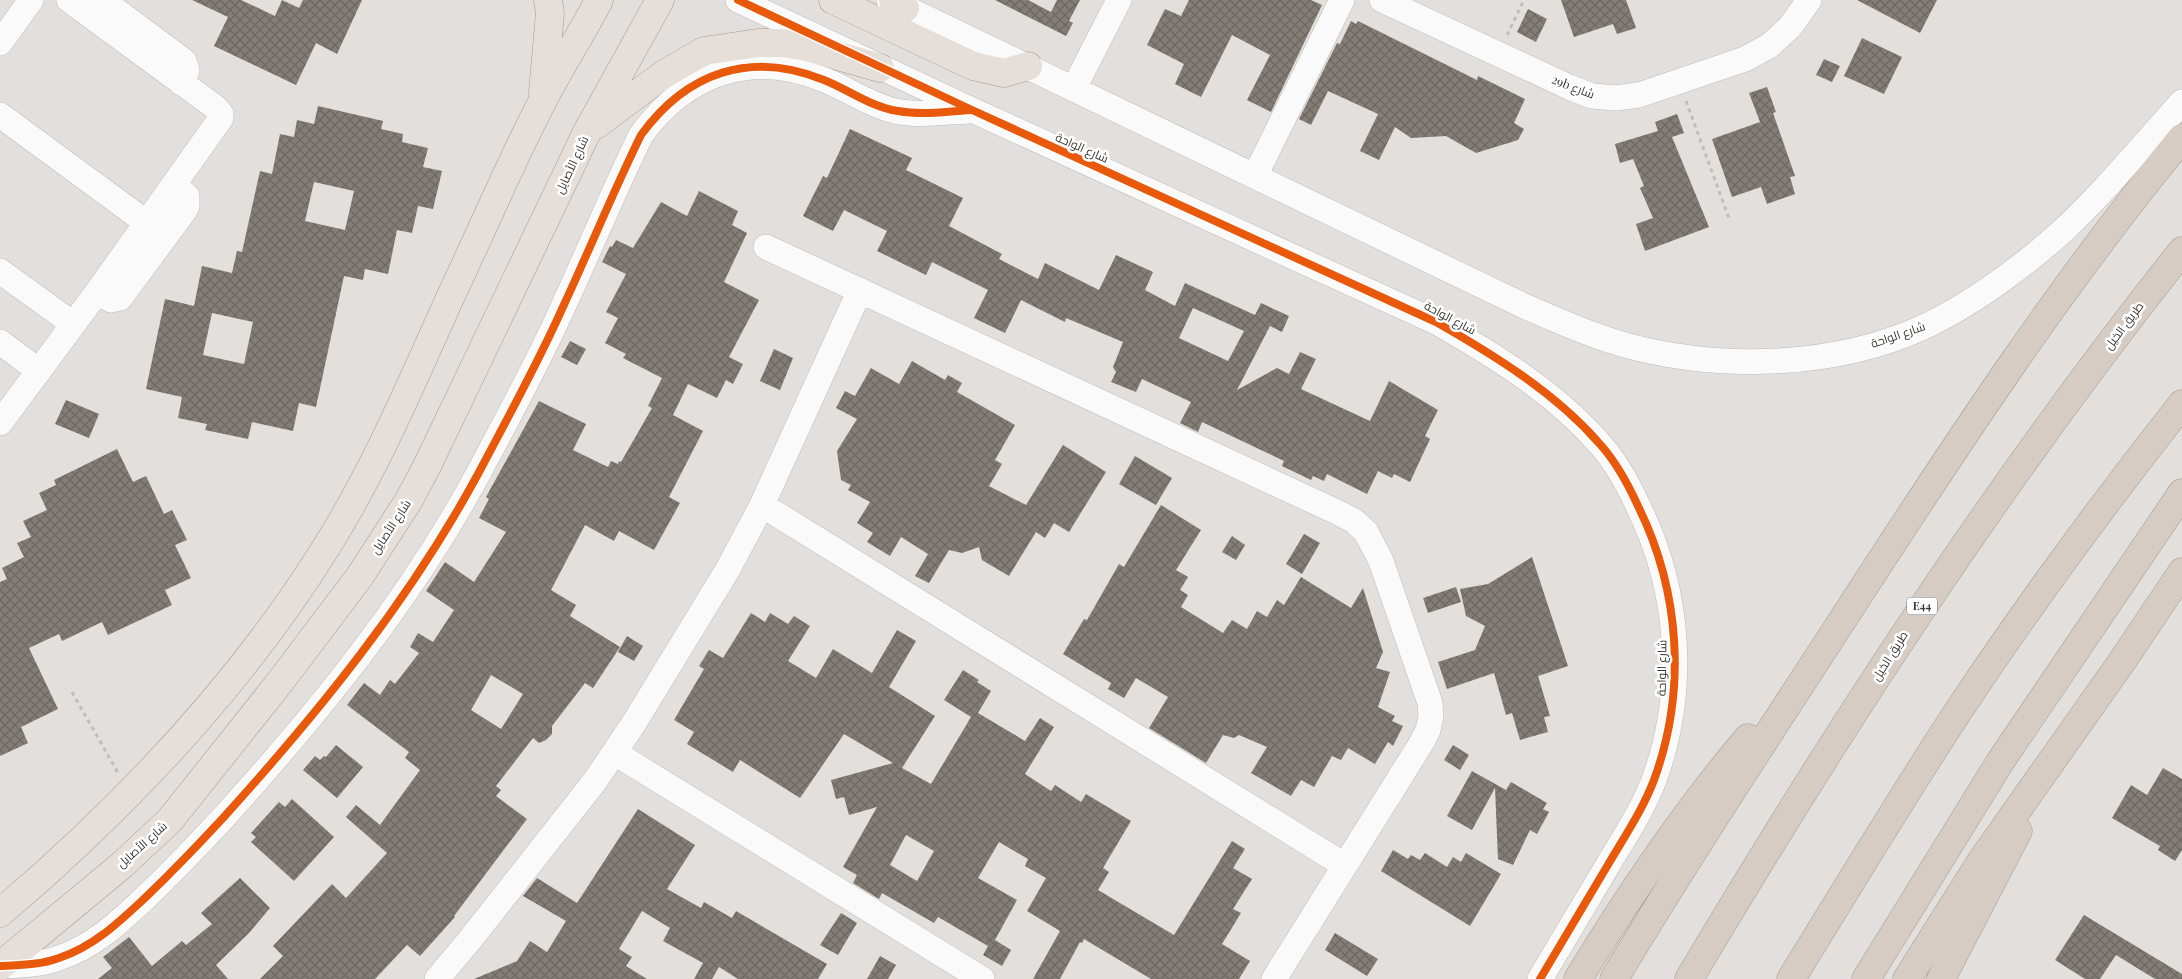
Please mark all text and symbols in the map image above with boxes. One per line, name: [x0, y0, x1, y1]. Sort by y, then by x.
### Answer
street label: 29b شارع: [1549, 71, 1597, 103]
street label: شارع الواحة: [1053, 128, 1112, 167]
street label: شارع الأصايل: [551, 133, 592, 197]
street label: شارع الواحة: [1421, 297, 1479, 338]
street label: طريق الخيل: [2100, 298, 2147, 353]
street label: شارع الواحة: [1868, 317, 1927, 352]
street label: شارع الأصايل: [367, 496, 415, 557]
road number: E44: [1907, 598, 1937, 614]
street label: طريق الخيل: [1868, 627, 1911, 683]
street label: شارع الواحة: [1653, 640, 1670, 696]
street label: شارع الأصايل: [113, 817, 171, 872]

